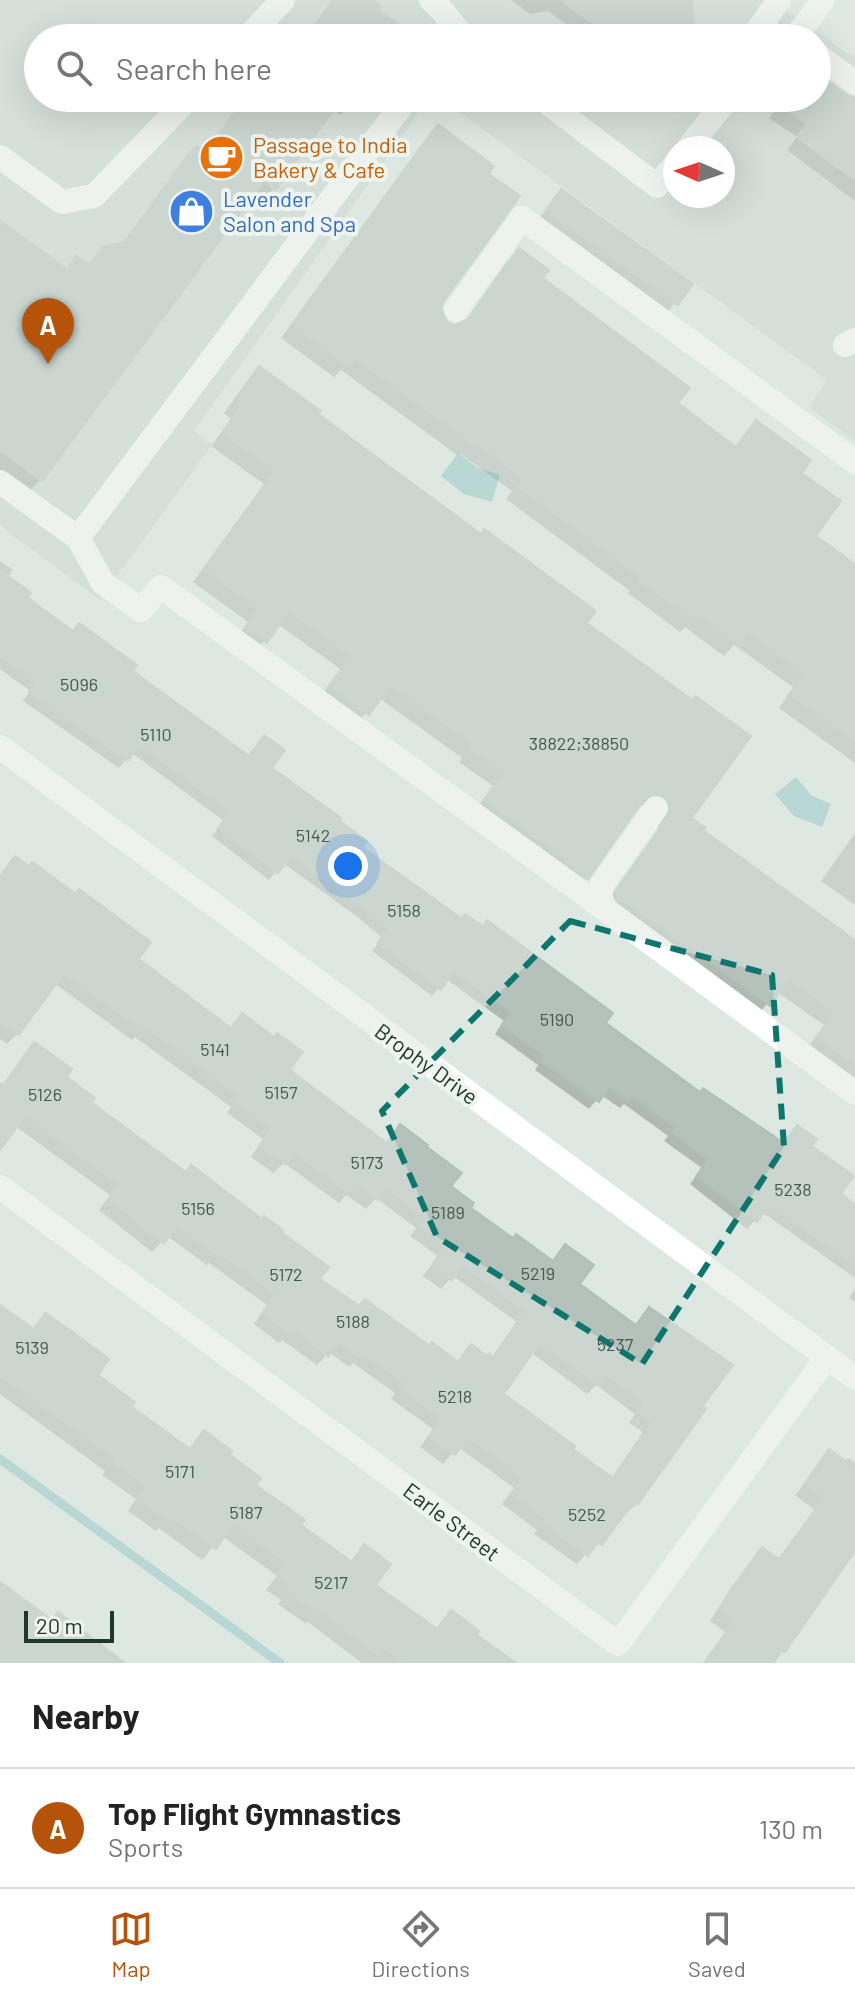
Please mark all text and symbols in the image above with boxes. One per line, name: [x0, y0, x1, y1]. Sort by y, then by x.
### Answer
search box: [24, 24, 831, 112]
icon: search: [52, 46, 96, 90]
text: Search here: [116, 50, 272, 86]
place label: Passage to India Bakery & Cafe: [253, 131, 408, 182]
cafe icon: Passage to India Bakery & Cafe: [198, 133, 246, 181]
north arrow: [663, 136, 735, 208]
place label: Lavender Salon and Spa: [223, 185, 356, 236]
shop icon: Lavender Salon and Spa: [168, 187, 216, 235]
pin: A: [22, 298, 74, 364]
house number: 5096: [60, 673, 98, 695]
house number: 5110: [140, 723, 172, 745]
house number: 38822;38850: [529, 732, 629, 754]
house number: 5142: [296, 824, 330, 846]
your location: [328, 846, 368, 886]
house number: 5158: [387, 899, 421, 921]
house number: 5190: [540, 1008, 574, 1030]
street label: Brophy Drive: [370, 1017, 484, 1109]
house number: 5141: [200, 1038, 230, 1060]
house number: 5157: [265, 1081, 298, 1103]
house number: 5126: [28, 1083, 62, 1105]
house number: 5173: [351, 1151, 383, 1173]
house number: 5238: [774, 1178, 812, 1200]
house number: 5156: [181, 1197, 215, 1219]
house number: 5189: [431, 1201, 465, 1223]
house number: 5219: [521, 1262, 555, 1284]
house number: 5172: [269, 1263, 303, 1285]
house number: 5188: [336, 1310, 370, 1332]
house number: 5237: [597, 1333, 634, 1355]
house number: 5139: [15, 1336, 49, 1358]
house number: 5218: [438, 1385, 472, 1407]
house number: 5171: [165, 1460, 195, 1482]
street label: Earle Street: [399, 1476, 505, 1566]
house number: 5187: [230, 1501, 263, 1523]
house number: 5252: [568, 1503, 606, 1525]
house number: 5217: [314, 1571, 348, 1593]
scale bar: [24, 1607, 114, 1643]
text: 20 m: [36, 1612, 83, 1638]
text: Nearby: [32, 1695, 140, 1736]
text: Top Flight Gymnastics: [108, 1795, 401, 1831]
text: A: [49, 1813, 67, 1844]
text: 130 m: [759, 1813, 823, 1844]
text: Sports: [108, 1831, 183, 1862]
tab: Map: [109, 1907, 153, 1981]
tab: Directions: [371, 1907, 470, 1981]
tab: Saved: [688, 1907, 746, 1981]

